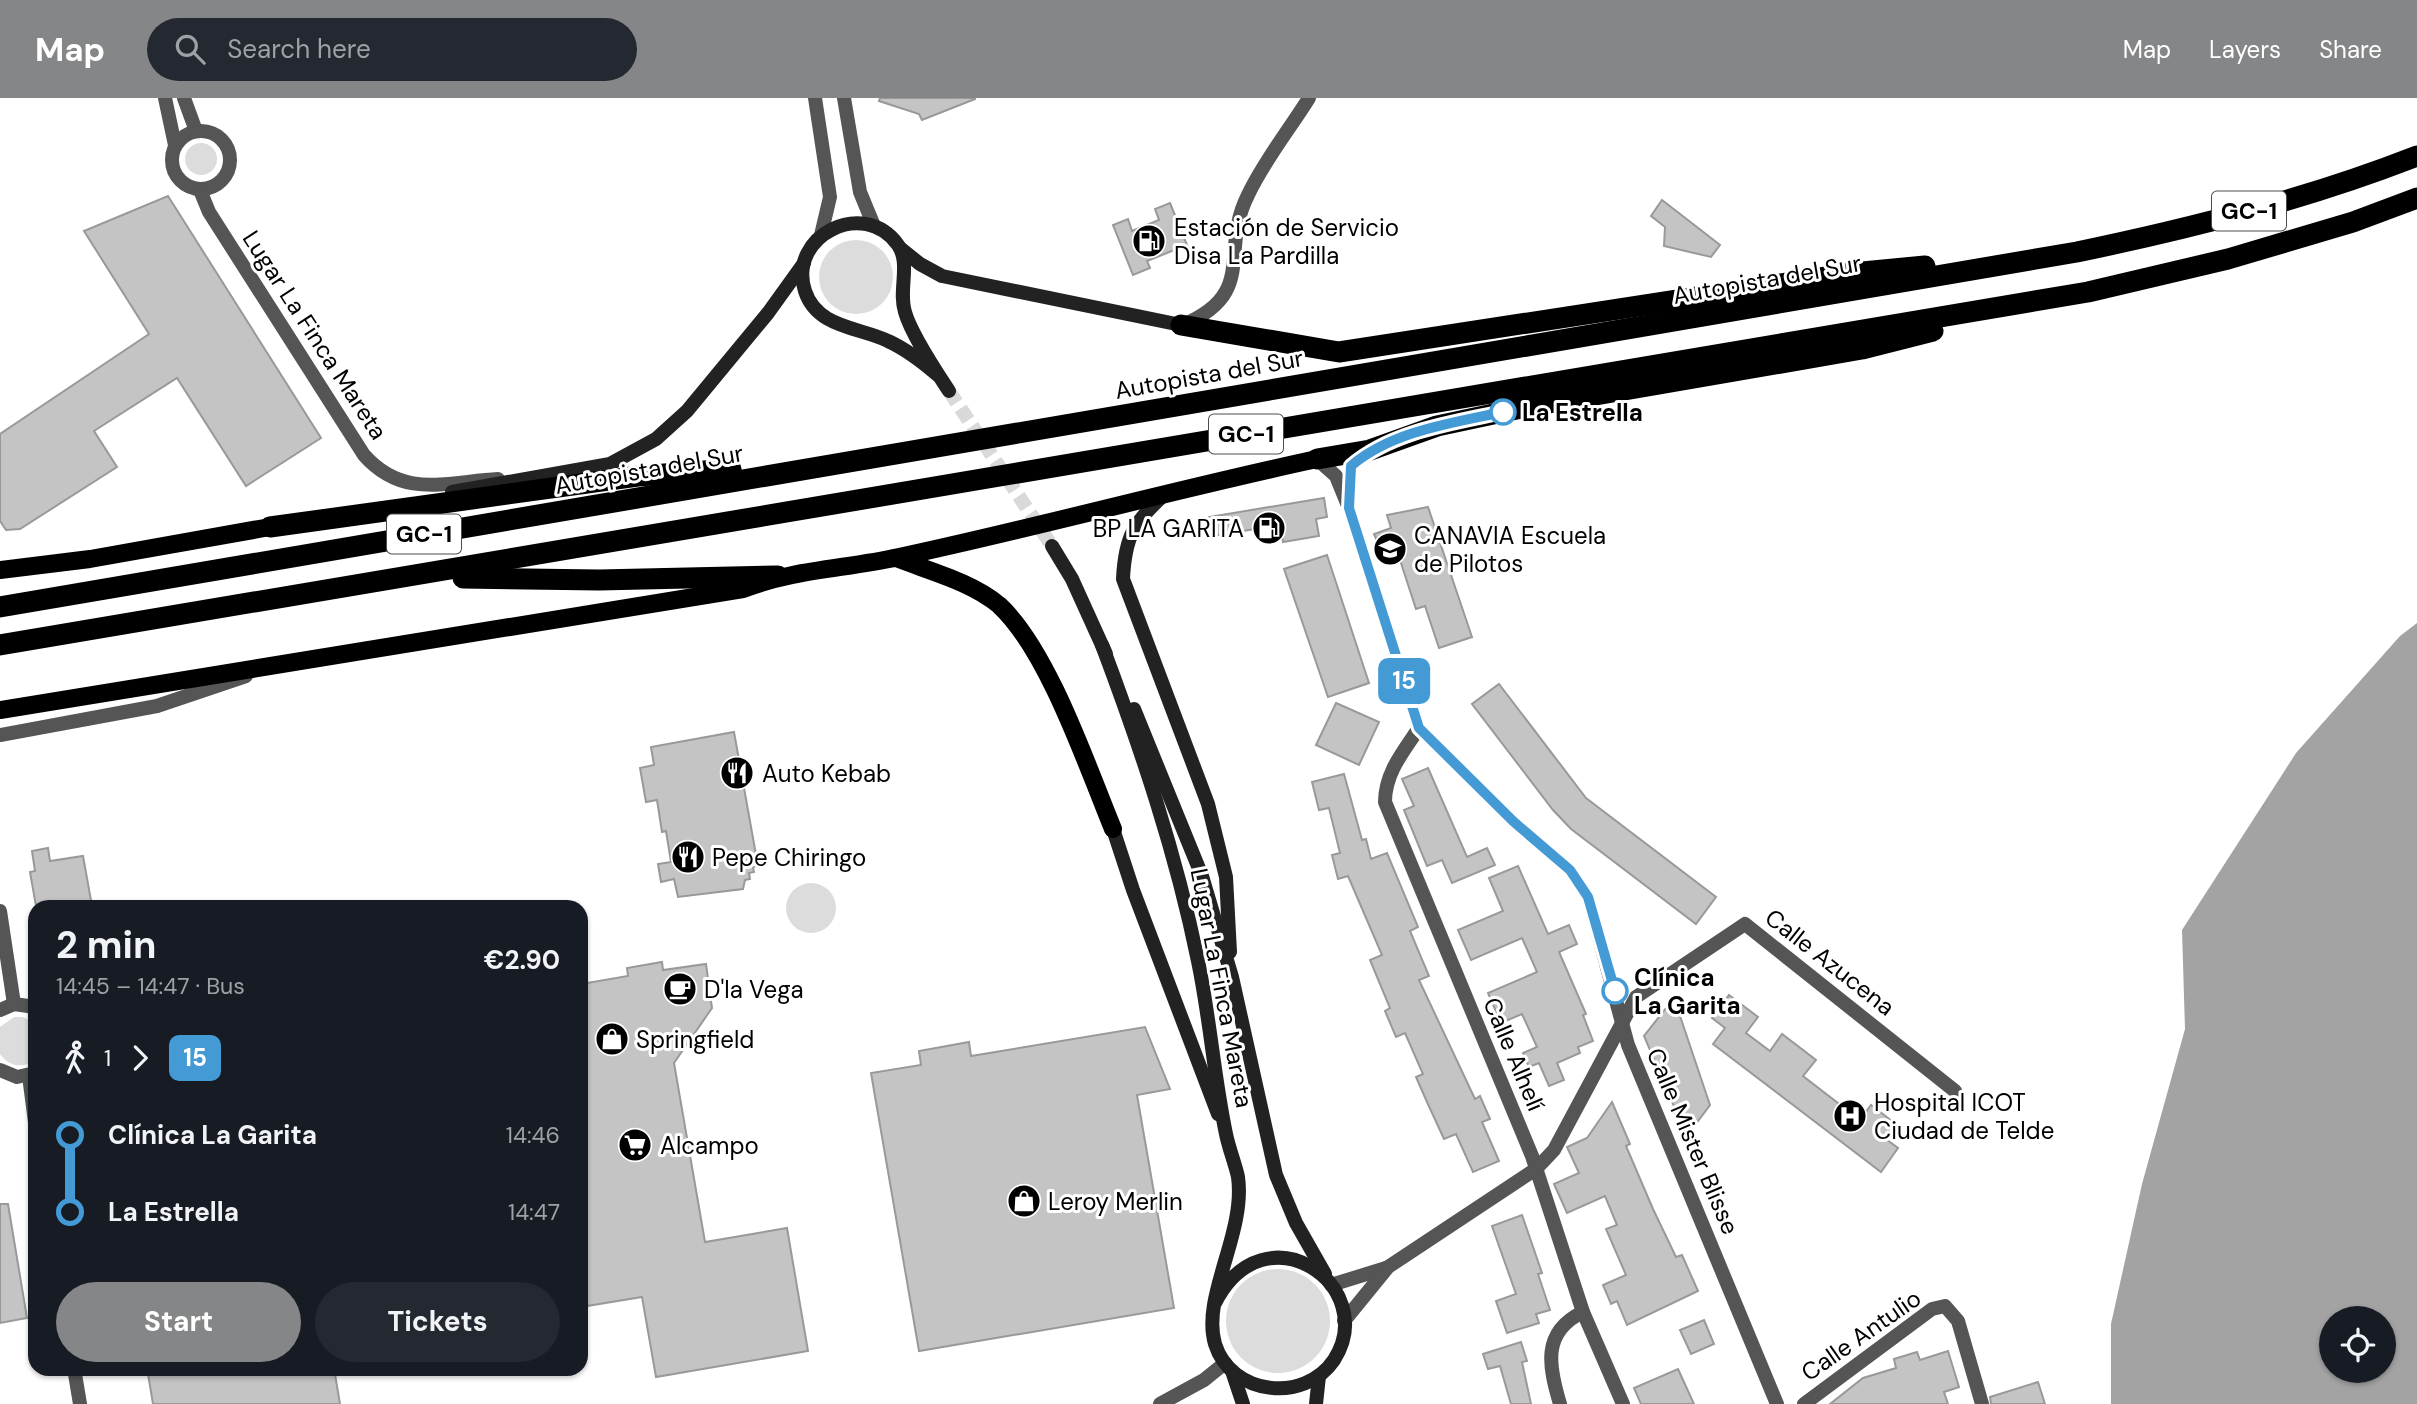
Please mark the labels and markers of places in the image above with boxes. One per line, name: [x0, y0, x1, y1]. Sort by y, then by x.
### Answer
place label: Estación de Servicio Disa La Pardilla: [1174, 212, 1399, 271]
fuel station icon: Estación de Servicio Disa La Pardilla: [1130, 222, 1168, 260]
place label: La Estrella: [1522, 397, 1643, 428]
marker: La Estrella: [1490, 399, 1516, 425]
fuel station icon: BP LA GARITA: [1250, 509, 1288, 547]
place label: BP LA GARITA: [1093, 513, 1244, 544]
place label: CANAVIA Escuela de Pilotos: [1414, 520, 1606, 579]
school or university icon: CANAVIA Escuela de Pilotos: [1371, 530, 1409, 568]
restaurant icon: Auto Kebab: [718, 754, 756, 792]
place label: Auto Kebab: [762, 758, 891, 789]
restaurant icon: Pepe Chiringo: [669, 838, 707, 876]
place label: Pepe Chiringo: [712, 842, 866, 873]
place label: Clínica La Garita: [1634, 962, 1741, 1021]
cafe icon: D'la Vega: [661, 970, 699, 1008]
place label: D'la Vega: [704, 974, 804, 1005]
marker: Clínica La Garita: [1602, 978, 1628, 1004]
shop icon: Springfield: [593, 1020, 631, 1058]
place label: Springfield: [636, 1024, 754, 1055]
place label: Hospital ICOT Ciudad de Telde: [1874, 1087, 2054, 1146]
hospital icon: Hospital ICOT Ciudad de Telde: [1831, 1097, 1869, 1135]
supermarket icon: Alcampo: [616, 1126, 654, 1164]
place label: Alcampo: [660, 1130, 759, 1161]
shop icon: Leroy Merlin: [1005, 1182, 1043, 1220]
place label: Leroy Merlin: [1048, 1186, 1183, 1217]

